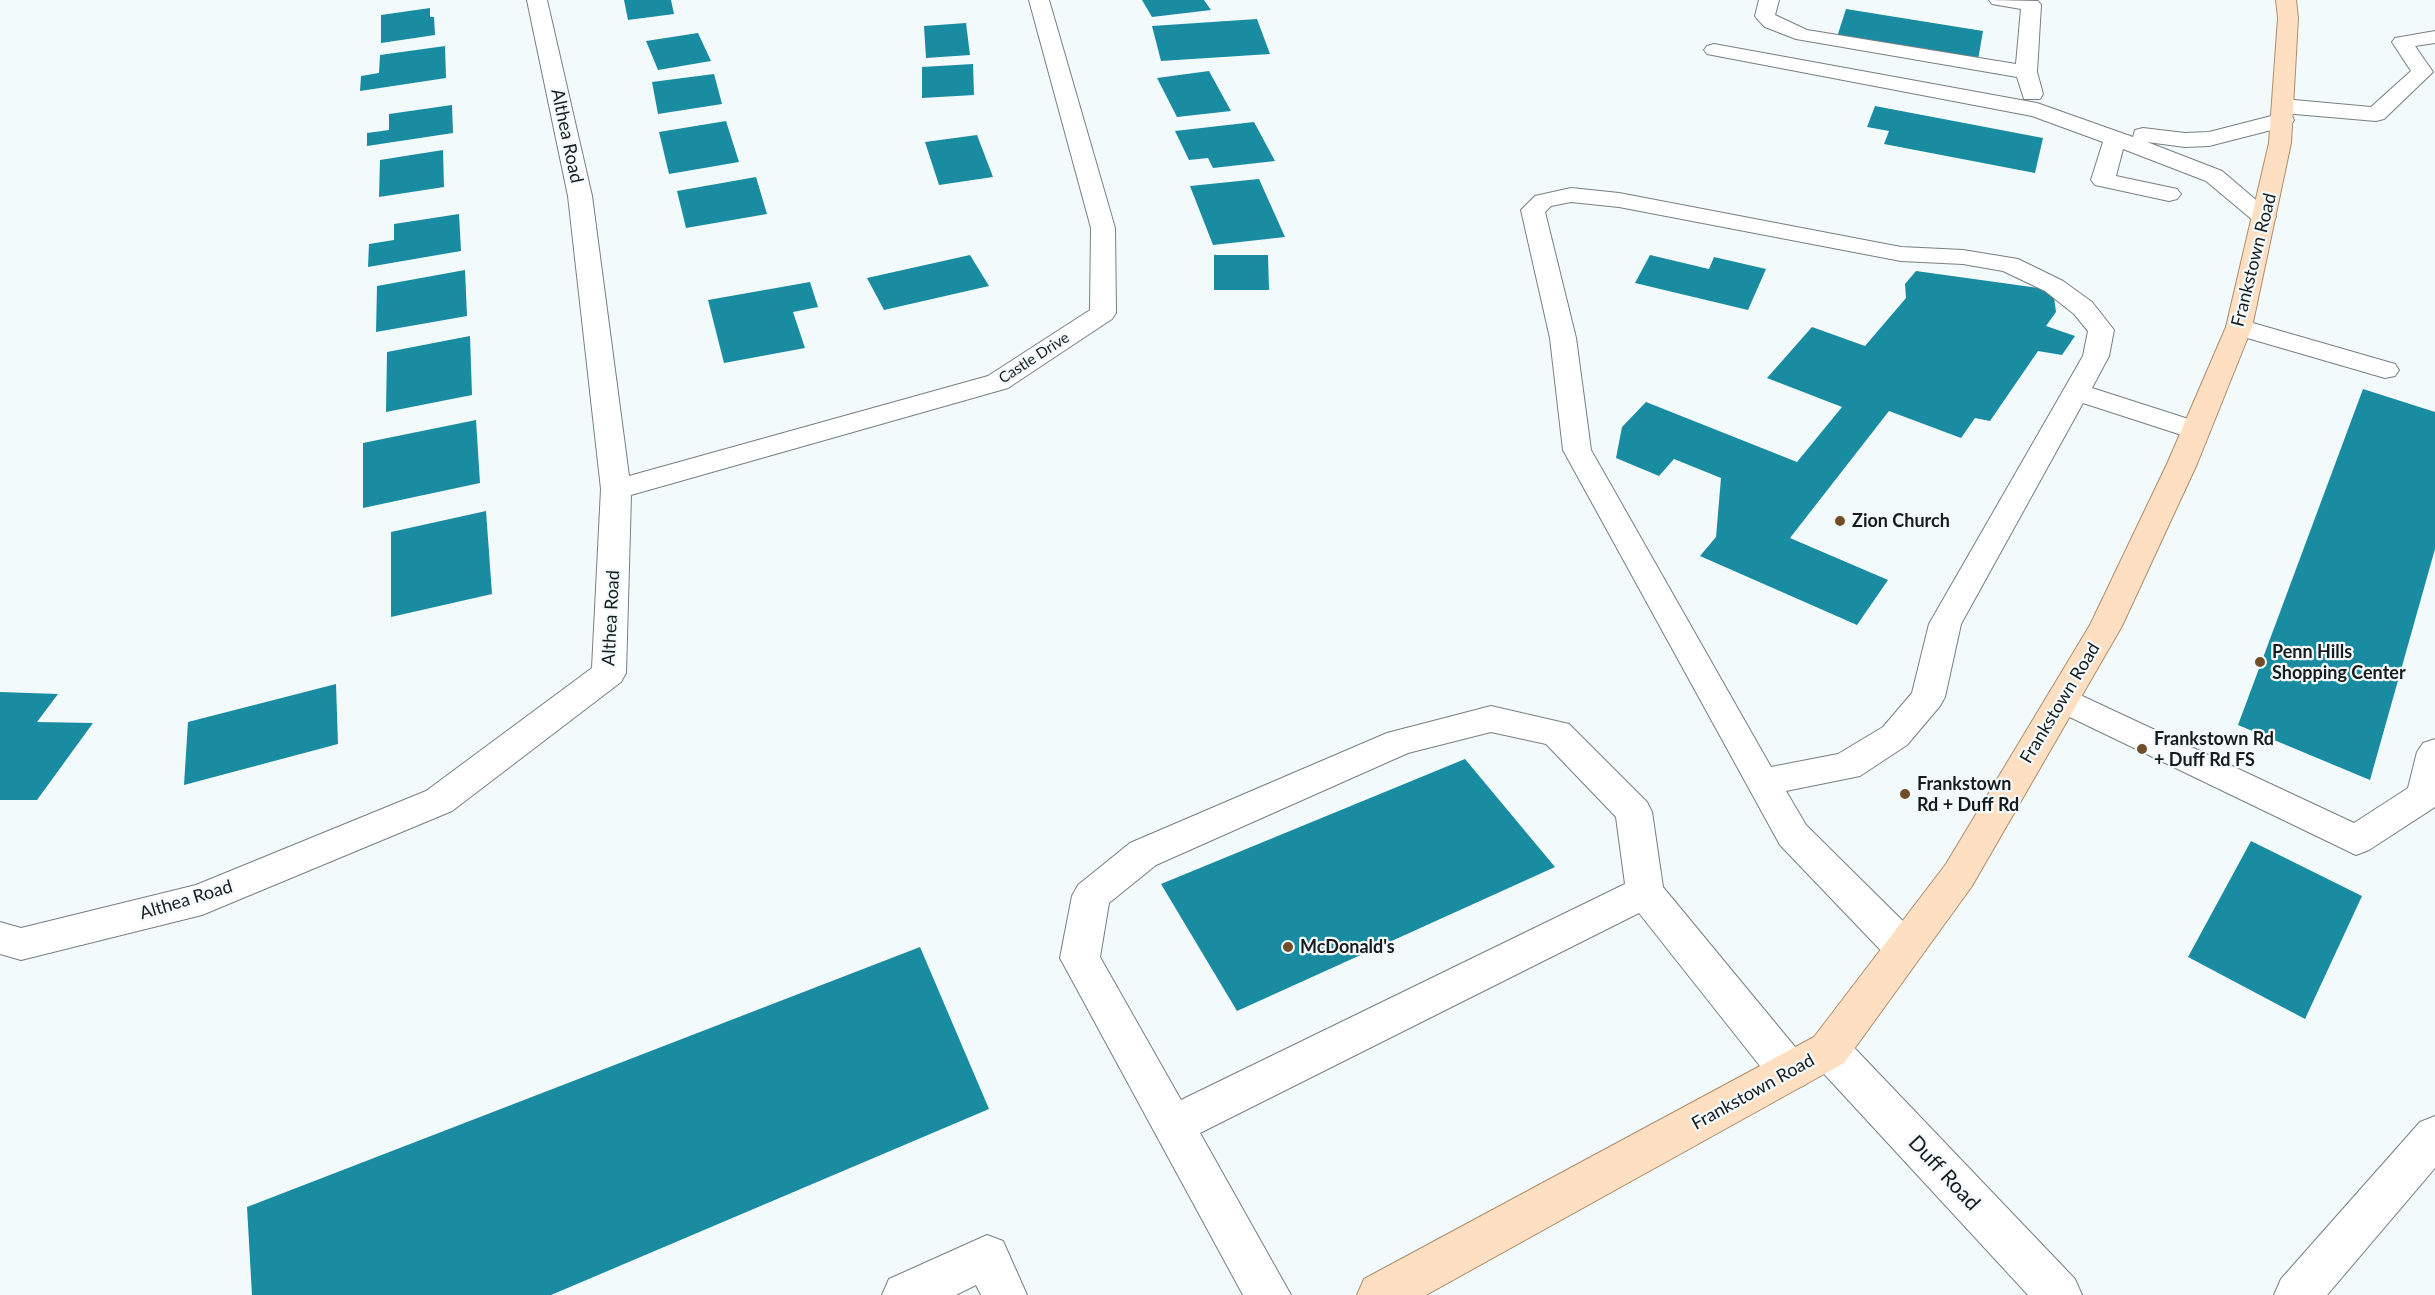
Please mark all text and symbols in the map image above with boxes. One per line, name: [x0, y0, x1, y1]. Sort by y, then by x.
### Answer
street label: Althea Road: [546, 87, 588, 185]
street label: Frankstown Road: [2227, 191, 2281, 329]
street label: Castle Drive: [995, 329, 1073, 387]
place label: Zion Church: [1852, 510, 1950, 532]
marker: Zion Church: [1833, 514, 1847, 528]
street label: Althea Road: [598, 570, 624, 666]
street label: Frankstown Road: [2015, 639, 2105, 767]
place label: Penn Hills Shopping Center: [2272, 641, 2406, 684]
marker: Penn Hills Shopping Center: [2253, 655, 2267, 669]
place label: Frankstown Rd + Duff Rd FS: [2154, 728, 2274, 771]
marker: Frankstown Rd + Duff Rd FS: [2135, 742, 2149, 756]
place label: Frankstown Rd + Duff Rd: [1917, 773, 2019, 816]
marker: Frankstown Rd + Duff Rd: [1898, 787, 1912, 801]
street label: Althea Road: [137, 876, 235, 924]
place label: McDonald's: [1300, 936, 1395, 958]
marker: McDonald's: [1281, 940, 1295, 954]
street label: Frankstown Road: [1688, 1049, 1818, 1135]
street label: Duff Road: [1903, 1130, 1985, 1216]

